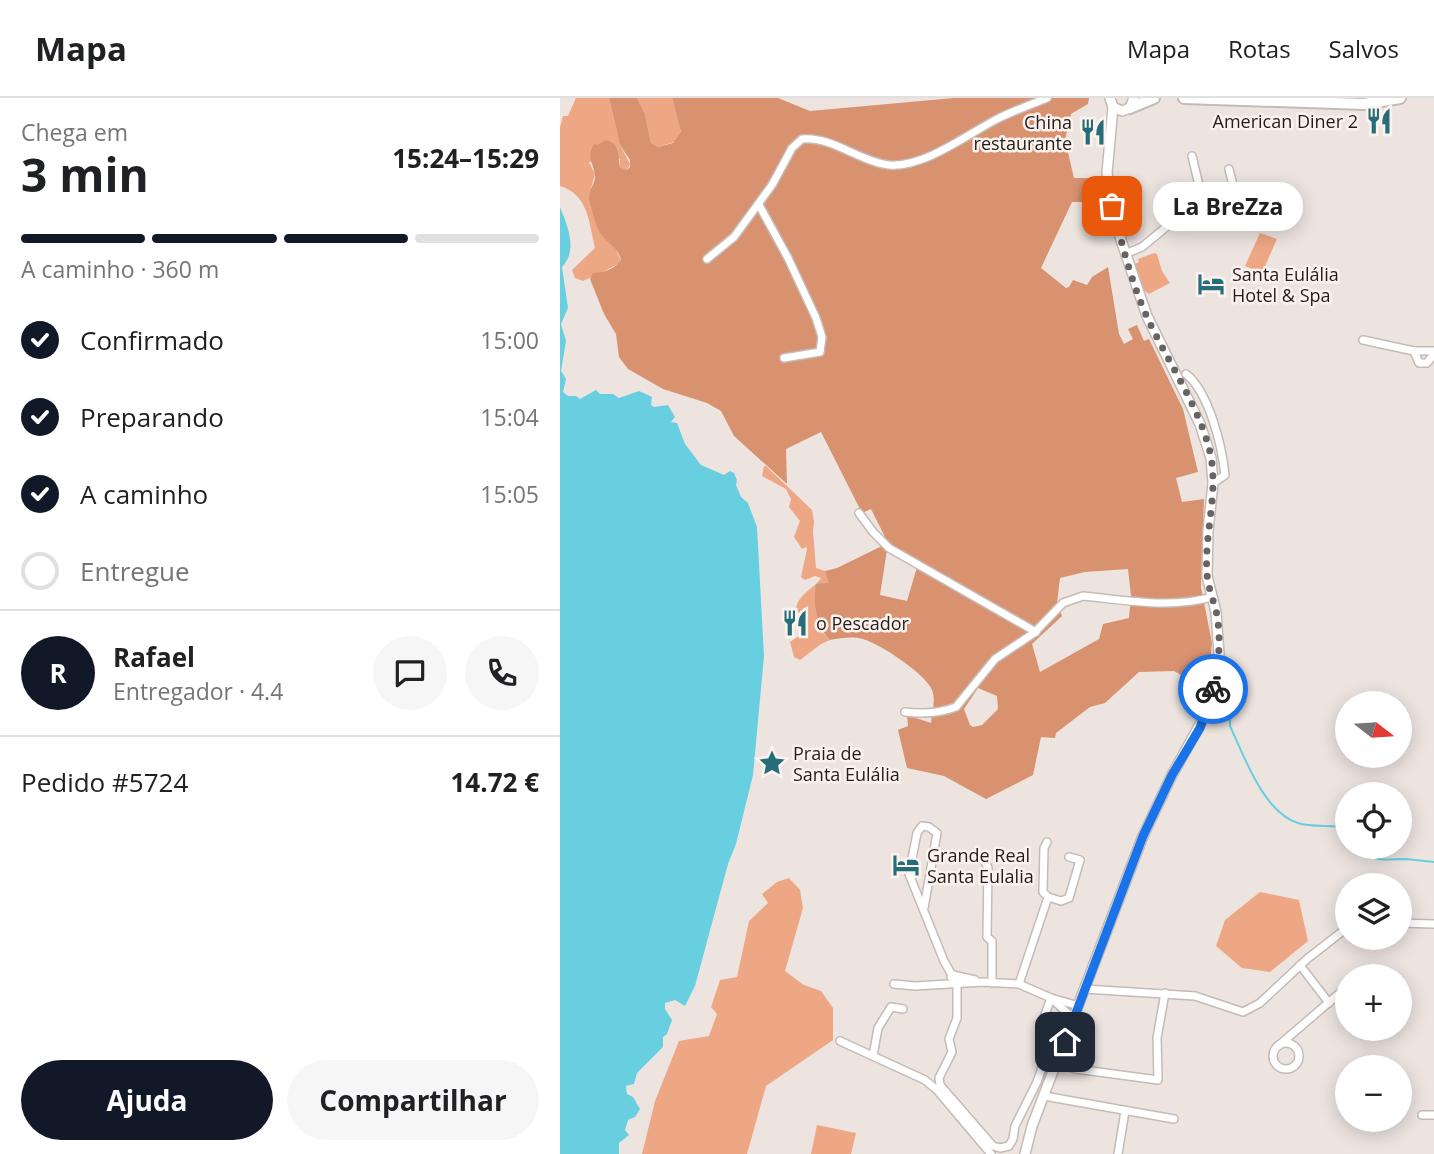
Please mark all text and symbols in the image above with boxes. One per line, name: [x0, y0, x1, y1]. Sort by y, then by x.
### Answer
text: Mapa: [35, 26, 127, 71]
text: Mapa: [1127, 32, 1190, 65]
text: Rotas: [1228, 32, 1291, 65]
text: Salvos: [1329, 32, 1399, 65]
restaurant icon: American Diner 2: [1364, 106, 1394, 136]
place label: American Diner 2: [1213, 109, 1358, 133]
place label: China restaurante: [974, 110, 1072, 155]
text: Chega em: [21, 116, 128, 148]
restaurant icon: China restaurante: [1078, 117, 1108, 147]
text: 15:24–15:29: [392, 140, 539, 176]
text: 3 min: [21, 143, 149, 205]
pin: [1082, 176, 1142, 236]
callout: La BreZza: [1154, 182, 1304, 230]
icon: bag: [1093, 187, 1131, 225]
text: La BreZza: [1173, 190, 1283, 222]
text: A caminho · 360 m: [21, 253, 219, 285]
place label: Santa Eulália Hotel & Spa: [1232, 262, 1339, 307]
hotel icon: Santa Eulália Hotel & Spa: [1196, 269, 1226, 299]
icon: check: [21, 321, 59, 359]
text: Confirmado: [80, 322, 224, 358]
text: 15:00: [480, 324, 539, 356]
icon: check: [21, 398, 59, 436]
text: Preparando: [80, 399, 224, 435]
text: 15:04: [480, 401, 539, 433]
icon: check: [21, 475, 59, 513]
text: A caminho: [80, 476, 208, 512]
text: 15:05: [480, 478, 539, 510]
text: Entregue: [80, 553, 190, 589]
restaurant icon: o Pescador: [780, 608, 810, 638]
place label: o Pescador: [816, 611, 909, 635]
button: chat: [373, 636, 447, 710]
button: phone: [465, 636, 539, 710]
text: Rafael: [113, 639, 195, 675]
courier: [1178, 654, 1248, 724]
text: R: [49, 655, 67, 691]
icon: bike: [1194, 670, 1232, 708]
text: Entregador · 4.4: [113, 675, 283, 707]
north arrow: [1335, 691, 1412, 768]
map controls: [1335, 691, 1412, 1132]
place label: Praia de Santa Eulália: [793, 741, 900, 786]
place icon: Praia de Santa Eulália: [757, 748, 787, 778]
text: Pedido #5724: [21, 764, 188, 800]
text: 14.72 €: [451, 764, 539, 800]
button: locate: [1335, 782, 1412, 859]
place label: Grande Real Santa Eulalia: [927, 843, 1034, 888]
hotel icon: Grande Real Santa Eulalia: [891, 850, 921, 880]
button: layers: [1335, 873, 1412, 950]
button: +: [1335, 964, 1412, 1041]
pin: [1035, 1012, 1095, 1072]
icon: home: [1046, 1023, 1084, 1061]
button: −: [1335, 1055, 1412, 1132]
button: Ajuda: [21, 1060, 273, 1140]
button: Compartilhar: [287, 1060, 539, 1140]

